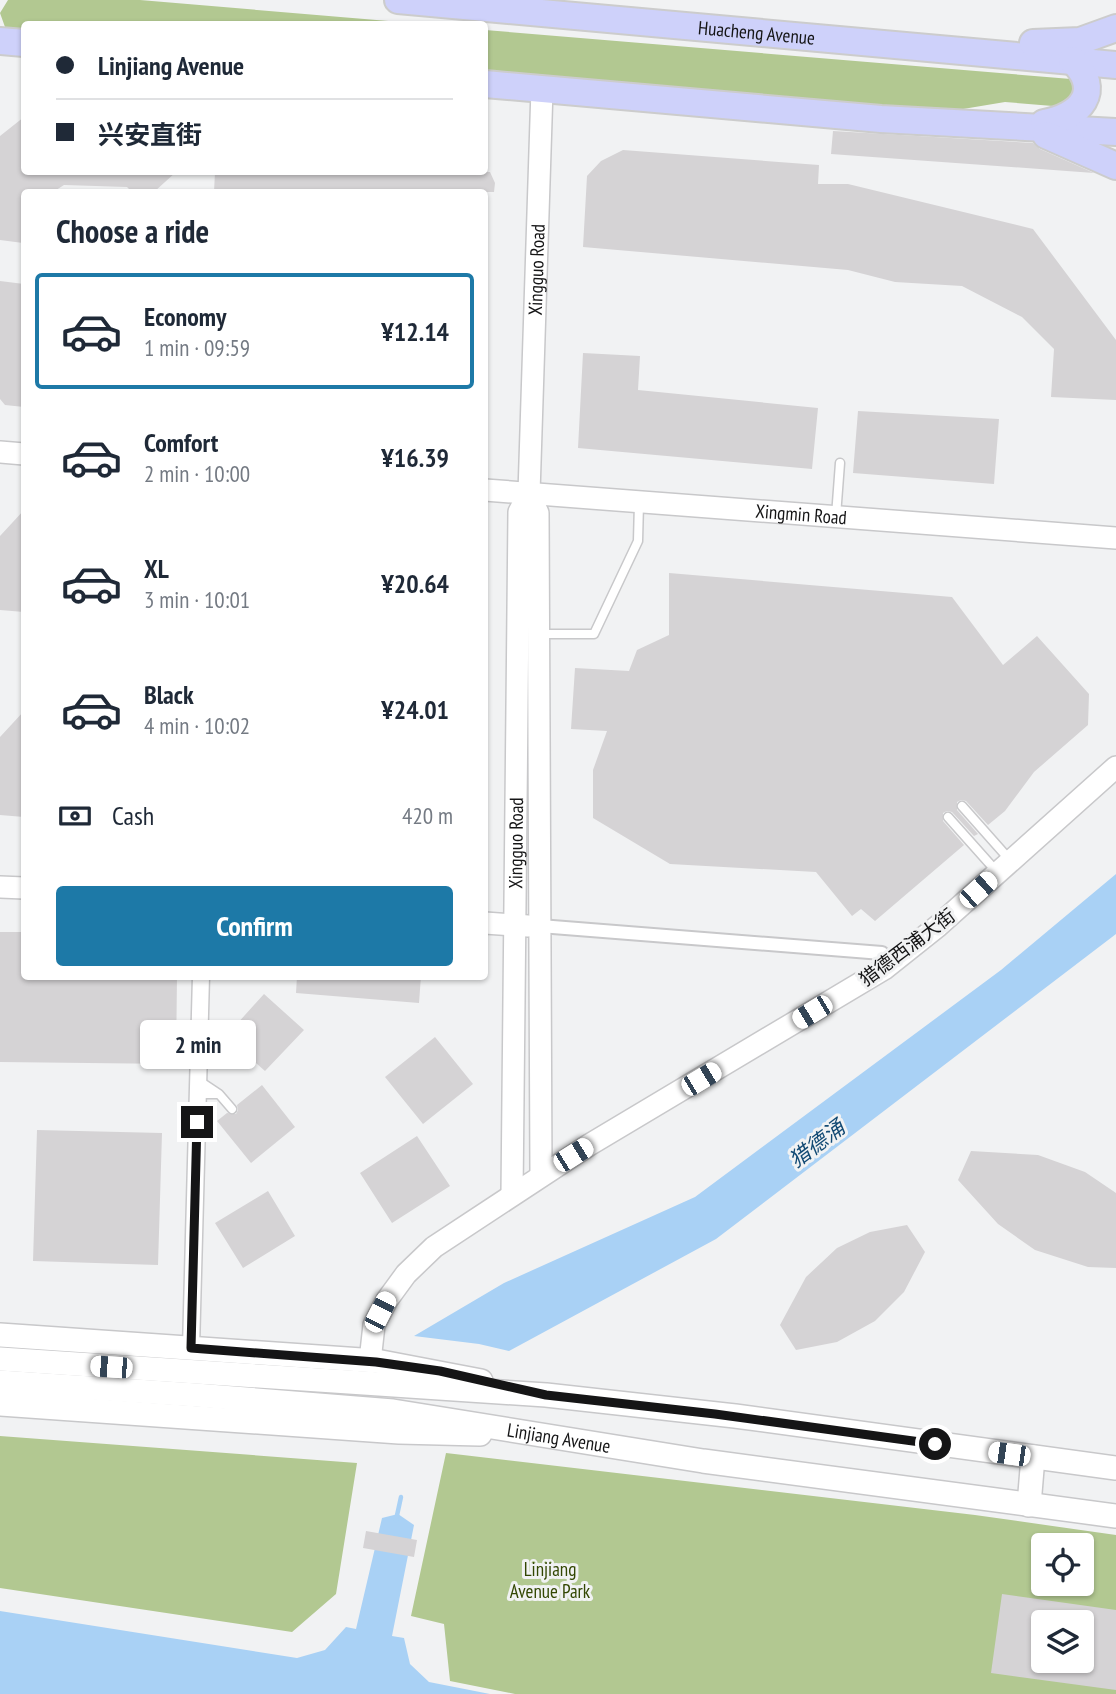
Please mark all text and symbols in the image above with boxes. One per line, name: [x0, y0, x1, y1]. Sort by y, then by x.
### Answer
street label: Huacheng Avenue: [697, 15, 816, 50]
text: Linjiang Avenue: [98, 49, 244, 82]
text: 兴安直街: [98, 118, 202, 151]
text: Choose a ride: [56, 210, 209, 252]
street label: Xingguo Road: [523, 224, 550, 316]
icon: car: [60, 300, 123, 363]
text: Economy: [144, 300, 226, 333]
text: ¥12.14: [381, 315, 449, 348]
text: 1 min · 09:59: [144, 333, 250, 362]
icon: car: [60, 426, 123, 489]
text: Comfort: [144, 426, 218, 459]
text: ¥16.39: [381, 441, 449, 474]
text: 2 min · 10:00: [144, 459, 250, 488]
street label: Xingmin Road: [755, 499, 848, 529]
icon: car: [60, 552, 123, 615]
text: XL: [144, 552, 169, 585]
text: ¥20.64: [381, 567, 449, 600]
text: 3 min · 10:01: [144, 585, 250, 614]
icon: car: [60, 678, 123, 741]
text: Black: [144, 678, 194, 711]
text: ¥24.01: [381, 693, 449, 726]
text: 4 min · 10:02: [144, 711, 250, 740]
icon: cash: [56, 797, 94, 835]
street label: Xingguo Road: [503, 797, 528, 889]
text: Cash: [112, 799, 154, 832]
text: 420 m: [402, 801, 453, 830]
car: [956, 868, 1001, 912]
button: Confirm: [56, 886, 453, 966]
street label: 猎德西浦大街: [854, 903, 960, 991]
car: [789, 992, 836, 1032]
callout: 2 min: [139, 1020, 255, 1070]
text: 2 min: [175, 1030, 221, 1059]
car: [678, 1059, 725, 1099]
route end: [181, 1106, 213, 1138]
water label: 猎德涌: [783, 1113, 852, 1173]
car: [550, 1135, 597, 1175]
car: [362, 1289, 399, 1335]
car: [90, 1355, 133, 1379]
street label: Linjiang Avenue: [505, 1418, 612, 1458]
route start: [919, 1428, 951, 1460]
car: [987, 1441, 1032, 1467]
map controls: [1031, 1533, 1094, 1673]
button: locate: [1031, 1533, 1094, 1596]
park label: Linjiang Avenue Park: [510, 1557, 591, 1603]
button: layers: [1031, 1610, 1094, 1673]

